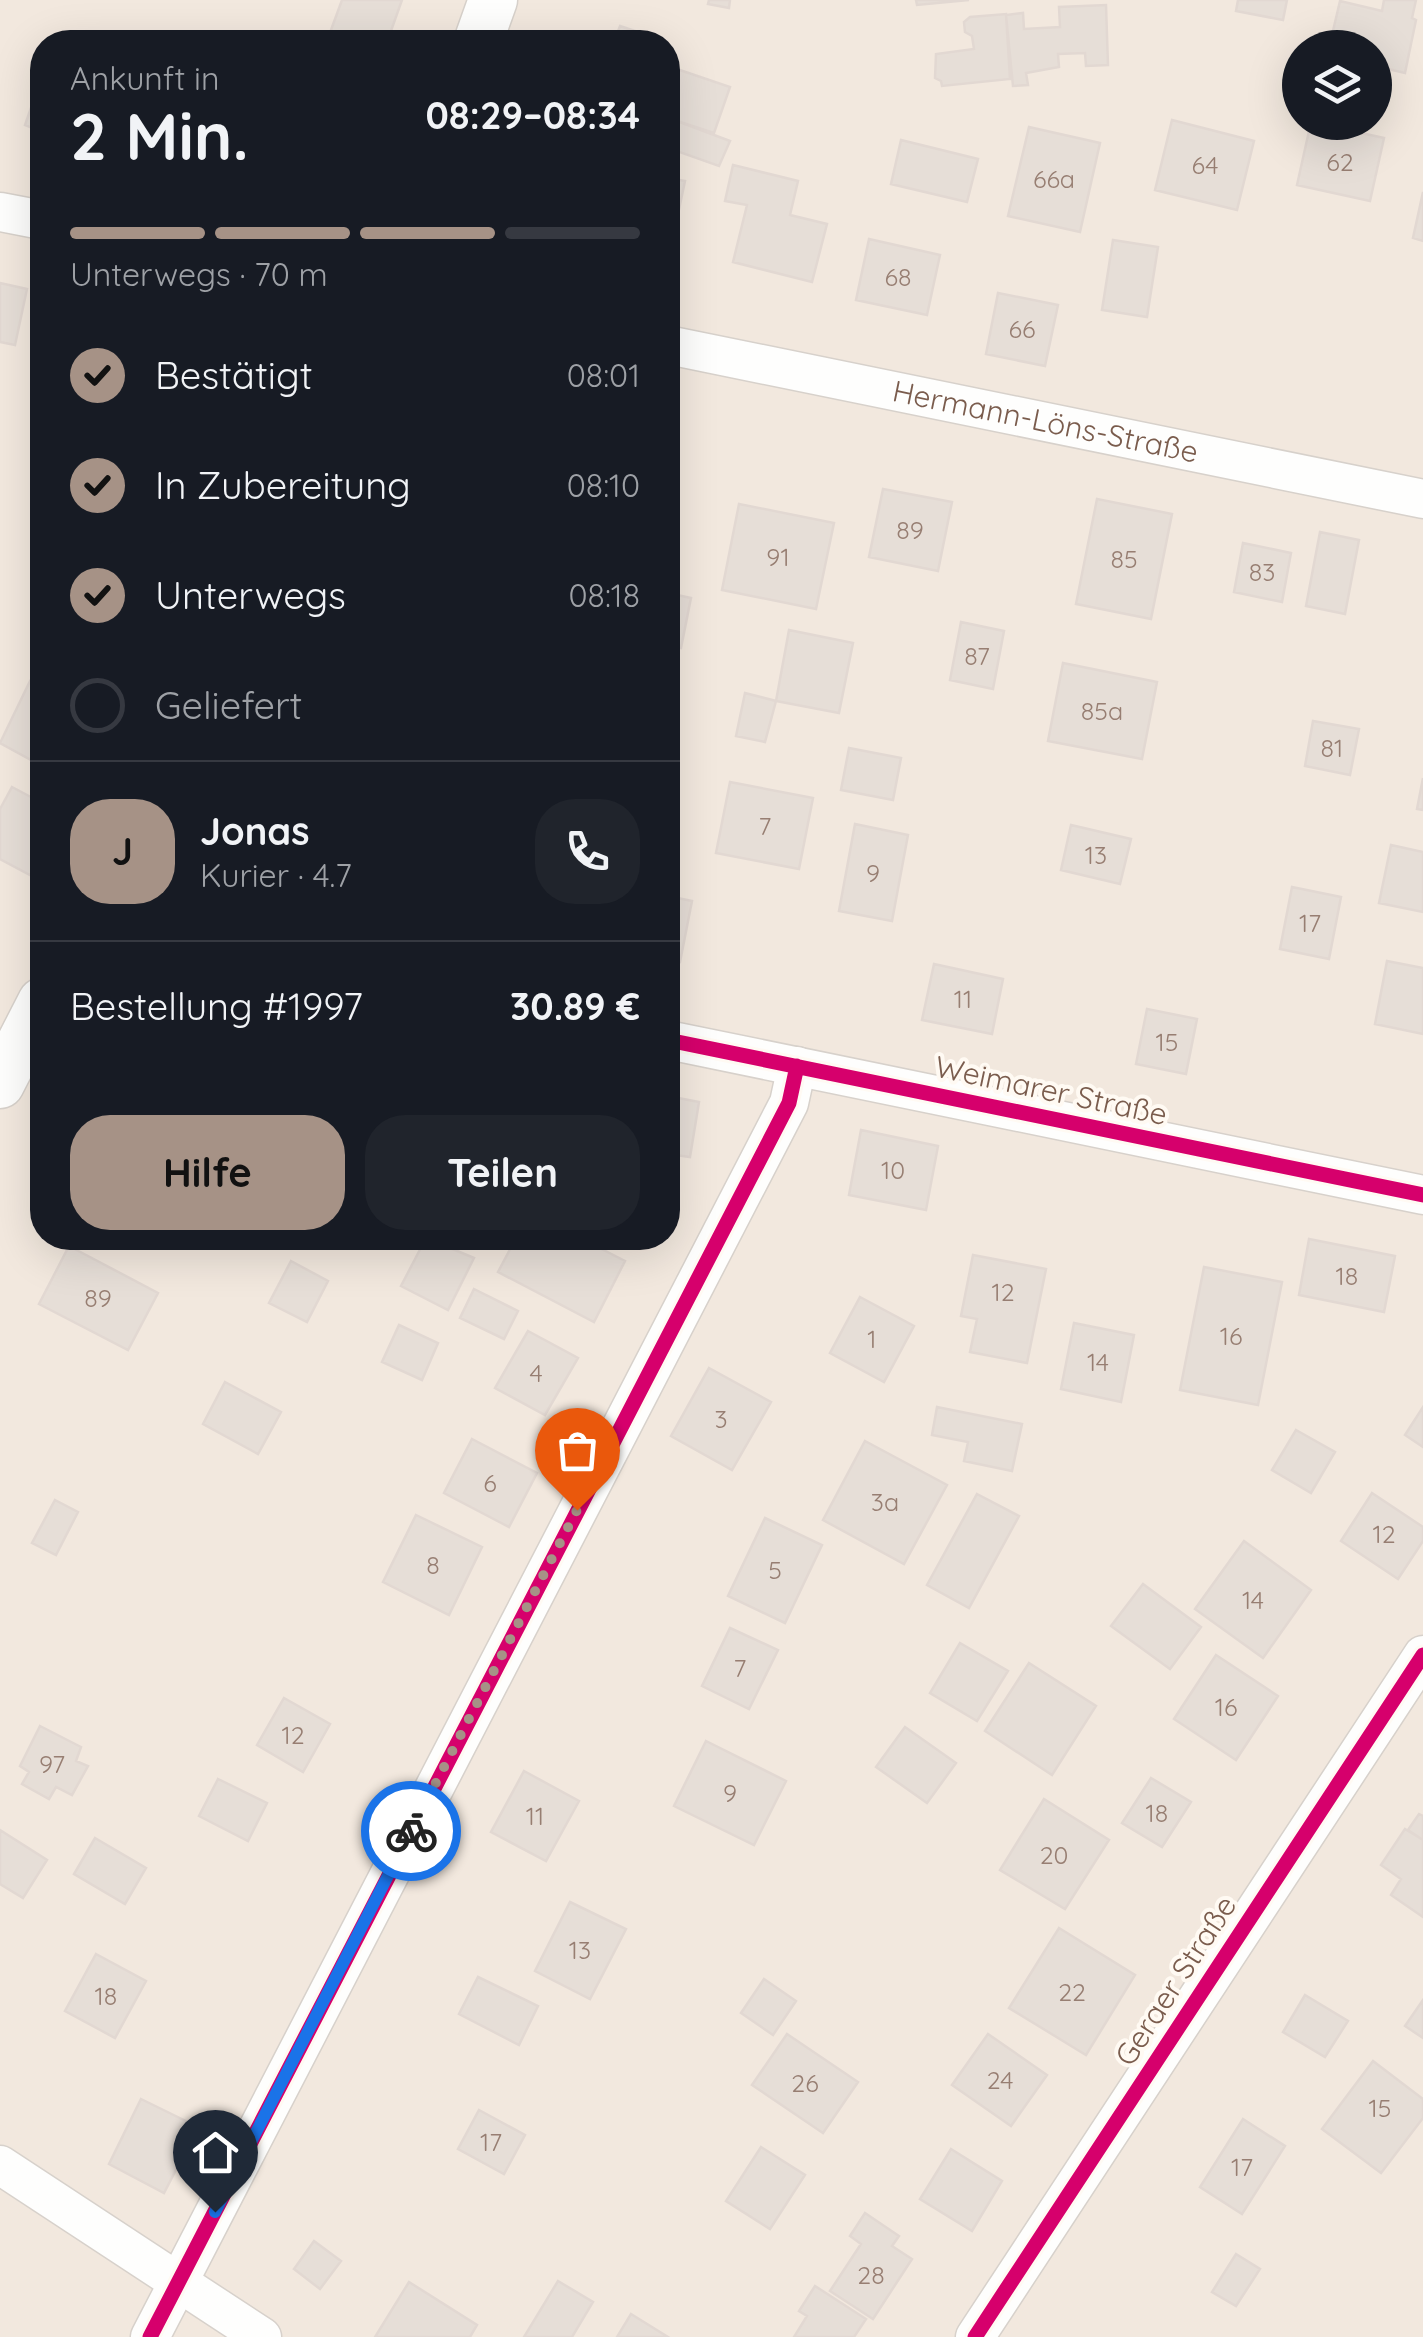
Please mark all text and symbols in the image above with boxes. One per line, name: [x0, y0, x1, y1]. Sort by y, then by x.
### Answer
map controls: [1282, 30, 1392, 140]
button: layers: [1282, 30, 1392, 140]
text: Ankunft in: [70, 58, 219, 98]
text: 08:29–08:34: [425, 91, 640, 139]
text: 2 Min.: [70, 95, 249, 176]
house number: 62: [1326, 146, 1354, 177]
house number: 64: [1191, 149, 1219, 180]
house number: 66a: [1033, 163, 1075, 194]
text: Unterwegs · 70 m: [70, 254, 328, 294]
house number: 68: [885, 261, 911, 292]
house number: 66: [1009, 313, 1035, 344]
icon: check: [70, 348, 125, 403]
text: Bestätigt: [155, 351, 313, 399]
text: 08:01: [567, 355, 640, 395]
street label: Hermann-Löns-Straße: [889, 371, 1202, 471]
icon: check: [70, 458, 125, 513]
text: In Zubereitung: [155, 461, 411, 509]
text: 08:10: [567, 465, 640, 505]
house number: 89: [896, 514, 924, 545]
house number: 91: [766, 541, 790, 572]
house number: 85: [1110, 543, 1138, 574]
house number: 83: [1249, 556, 1275, 587]
icon: check: [70, 568, 125, 623]
text: Unterwegs: [155, 571, 346, 619]
text: 08:18: [569, 575, 640, 615]
house number: 87: [964, 640, 990, 671]
text: Geliefert: [155, 681, 302, 729]
house number: 85a: [1081, 695, 1123, 726]
house number: 81: [1321, 732, 1343, 763]
button: phone: [535, 799, 640, 904]
text: Jonas: [200, 807, 310, 855]
house number: 7: [759, 810, 772, 841]
text: J: [112, 827, 133, 875]
house number: 13: [1085, 839, 1107, 870]
text: Kurier · 4.7: [200, 855, 352, 895]
house number: 9: [866, 857, 880, 888]
house number: 17: [1299, 907, 1321, 938]
text: Bestellung #1997: [70, 982, 363, 1030]
text: 30.89 €: [510, 982, 640, 1030]
house number: 11: [954, 983, 972, 1014]
house number: 15: [1156, 1026, 1178, 1057]
street label: Weimarer Straße: [932, 1047, 1171, 1133]
button: Hilfe: [70, 1115, 345, 1230]
button: Teilen: [365, 1115, 640, 1230]
house number: 10: [881, 1154, 905, 1185]
house number: 18: [1336, 1260, 1358, 1291]
house number: 12: [991, 1276, 1015, 1307]
house number: 89: [84, 1282, 112, 1313]
house number: 16: [1220, 1320, 1242, 1351]
house number: 1: [867, 1323, 877, 1354]
house number: 14: [1087, 1346, 1109, 1377]
house number: 4: [529, 1357, 543, 1388]
house number: 3: [714, 1403, 728, 1434]
pin: [535, 1408, 620, 1511]
icon: bag: [550, 1423, 605, 1478]
house number: 6: [483, 1467, 497, 1498]
house number: 3a: [871, 1486, 899, 1517]
house number: 12: [1372, 1518, 1396, 1549]
house number: 8: [426, 1549, 440, 1580]
house number: 5: [768, 1554, 782, 1585]
house number: 14: [1242, 1584, 1264, 1615]
house number: 7: [734, 1652, 747, 1683]
house number: 16: [1215, 1691, 1237, 1722]
house number: 12: [281, 1719, 305, 1750]
house number: 97: [39, 1748, 65, 1779]
house number: 9: [723, 1777, 737, 1808]
courier: [361, 1781, 461, 1881]
house number: 18: [1146, 1797, 1168, 1828]
house number: 11: [526, 1800, 544, 1831]
icon: bike: [384, 1804, 439, 1859]
house number: 20: [1040, 1839, 1068, 1870]
street label: Geraer Straße: [1106, 1888, 1244, 2073]
house number: 13: [569, 1934, 591, 1965]
house number: 22: [1058, 1976, 1086, 2007]
house number: 18: [95, 1980, 117, 2011]
house number: 24: [987, 2064, 1013, 2095]
house number: 26: [791, 2067, 819, 2098]
house number: 15: [1369, 2092, 1391, 2123]
pin: [173, 2110, 258, 2213]
icon: home: [188, 2125, 243, 2180]
house number: 17: [480, 2126, 502, 2157]
house number: 17: [1231, 2151, 1253, 2182]
house number: 28: [857, 2259, 885, 2290]

